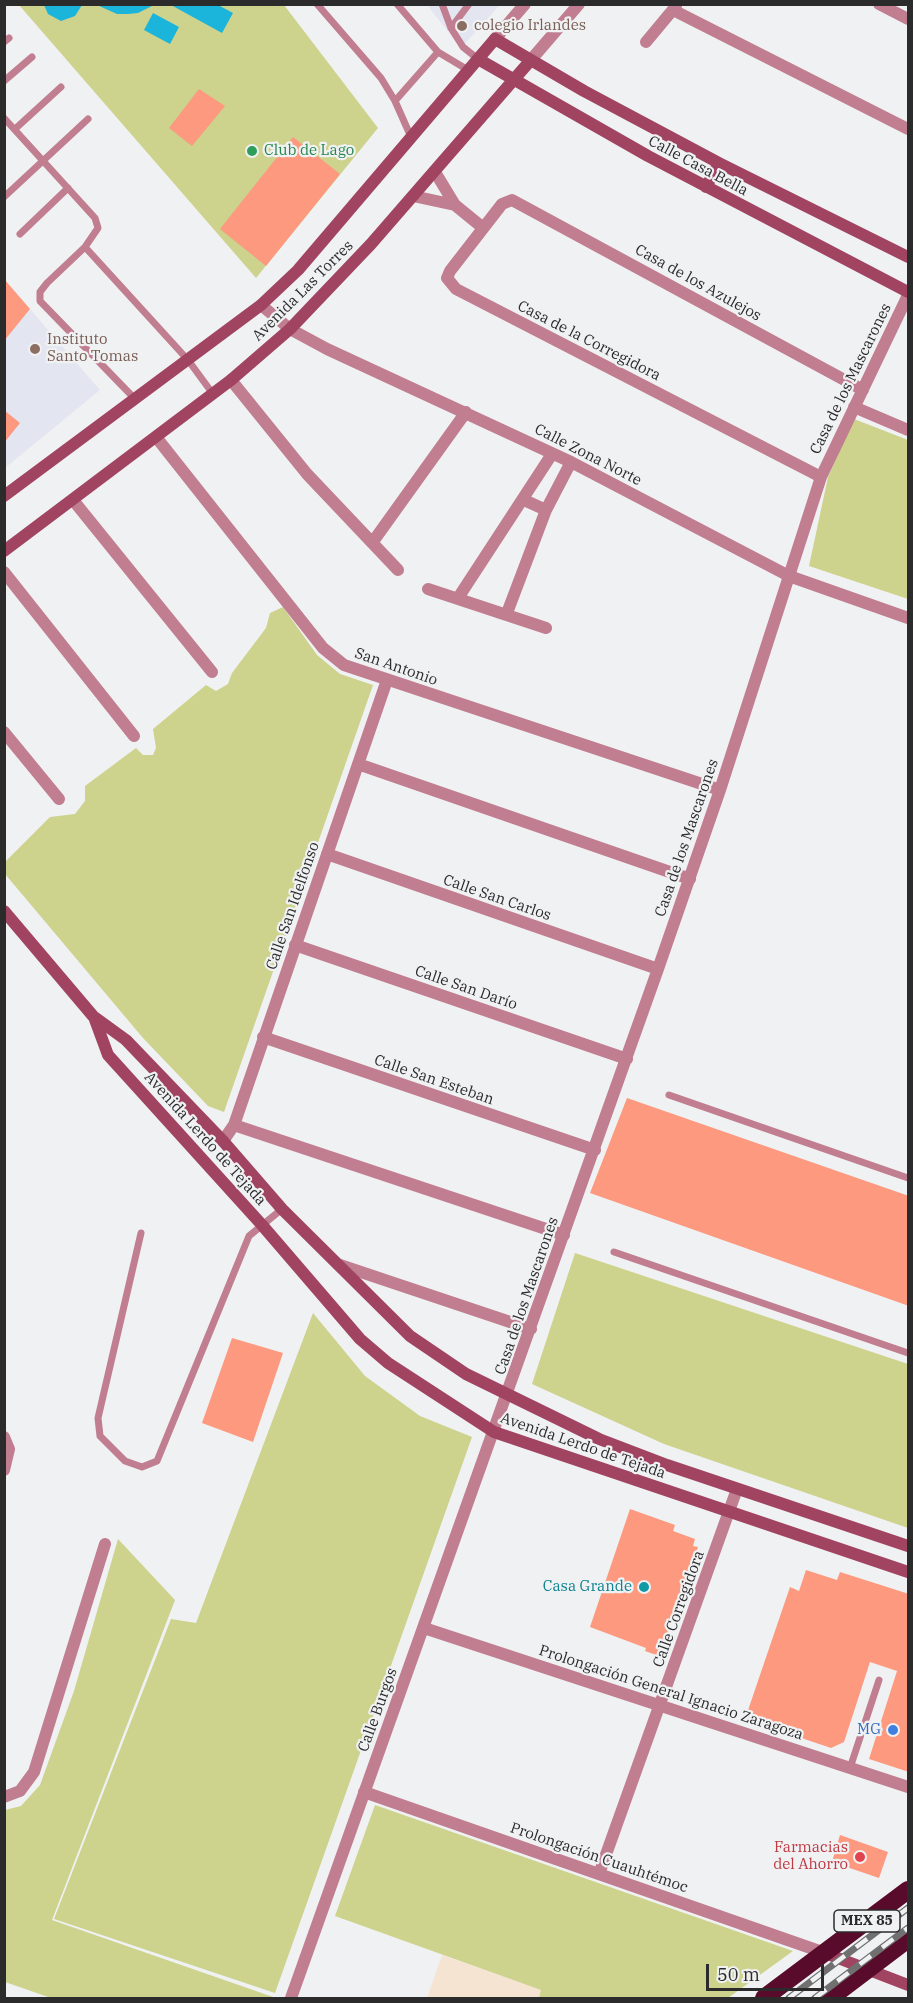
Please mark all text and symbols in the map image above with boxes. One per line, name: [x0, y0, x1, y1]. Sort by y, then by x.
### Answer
place label: colegio Irlandes: [474, 17, 586, 35]
marker: colegio Irlandes: [455, 19, 469, 33]
street label: Calle Casa Bella: [645, 132, 751, 200]
place label: Club de Lago: [264, 142, 354, 160]
marker: Club de Lago: [245, 144, 259, 158]
street label: Avenida Las Torres: [249, 237, 357, 345]
street label: Casa de los Azulejos: [632, 241, 764, 325]
street label: Casa de la Corregidora: [514, 297, 664, 385]
street label: Casa de los Mascarones: [807, 301, 895, 457]
place label: Instituto Santo Tomas: [47, 331, 138, 366]
marker: Instituto Santo Tomas: [28, 342, 42, 356]
street label: Calle Zona Norte: [531, 420, 645, 490]
street label: San Antonio: [352, 644, 440, 690]
street label: Casa de los Mascarones: [652, 757, 722, 919]
street label: Calle San Idelfonso: [263, 840, 323, 972]
street label: Calle San Carlos: [441, 871, 553, 925]
street label: Calle San Darío: [412, 962, 520, 1014]
street label: Calle San Esteban: [372, 1051, 496, 1109]
street label: Avenida Lerdo de Tejada: [140, 1069, 270, 1209]
street label: Casa de los Mascarones: [492, 1215, 562, 1377]
street label: Avenida Lerdo de Tejada: [498, 1409, 668, 1483]
street label: Calle Corregidora: [650, 1548, 708, 1670]
place label: Casa Grande: [543, 1578, 632, 1596]
marker: Casa Grande: [637, 1580, 651, 1594]
street label: Prolongación General Ignacio Zaragoza: [537, 1642, 805, 1744]
street label: Calle Burgos: [354, 1666, 402, 1754]
place label: MG: [857, 1721, 881, 1739]
marker: MG: [886, 1723, 900, 1737]
street label: Prolongación Cuauhtémoc: [508, 1819, 690, 1897]
place label: Farmacias del Ahorro: [773, 1839, 848, 1874]
marker: Farmacias del Ahorro: [853, 1850, 867, 1864]
road number: MEX 85: [834, 1910, 900, 1932]
scale bar: [709, 1952, 828, 1990]
text: 50 m: [717, 1963, 760, 1986]

